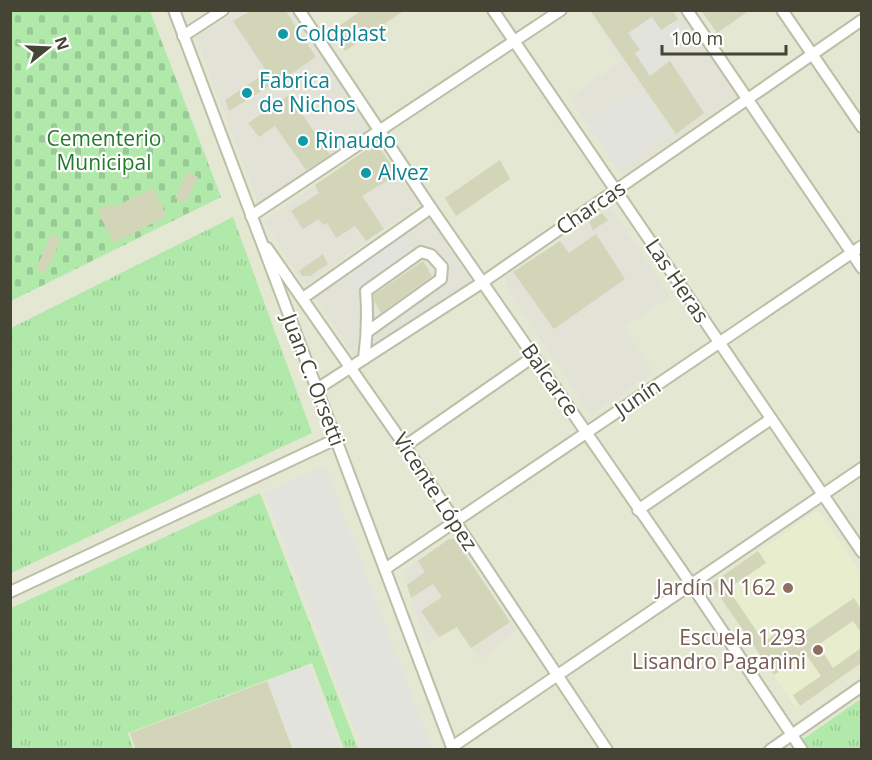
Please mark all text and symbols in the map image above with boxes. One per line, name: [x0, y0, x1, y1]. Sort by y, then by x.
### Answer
north arrow: [18, 18, 78, 78]
scale bar: [662, 18, 786, 56]
place label: Coldplast: [295, 19, 386, 47]
text: 100 m: [671, 26, 723, 50]
marker: Coldplast: [276, 27, 290, 41]
text: N: [50, 34, 75, 53]
place label: Fabrica de Nichos: [259, 66, 356, 118]
marker: Fabrica de Nichos: [240, 86, 254, 100]
park label: Cementerio Municipal: [47, 124, 161, 176]
place label: Rinaudo: [315, 126, 396, 154]
marker: Rinaudo: [296, 134, 310, 148]
place label: Alvez: [378, 158, 429, 186]
marker: Alvez: [359, 166, 373, 180]
street label: Charcas: [550, 174, 631, 241]
street label: Las Heras: [639, 233, 716, 328]
street label: Juan C. Orsetti: [275, 308, 352, 450]
street label: Balcarce: [516, 338, 586, 421]
street label: Junín: [607, 372, 666, 424]
street label: Vicente López: [387, 427, 485, 556]
place label: Jardín N 162: [654, 573, 776, 601]
marker: Jardín N 162: [781, 581, 795, 595]
place label: Escuela 1293 Lisandro Paganini: [632, 623, 806, 675]
marker: Escuela 1293 Lisandro Paganini: [811, 643, 825, 657]

